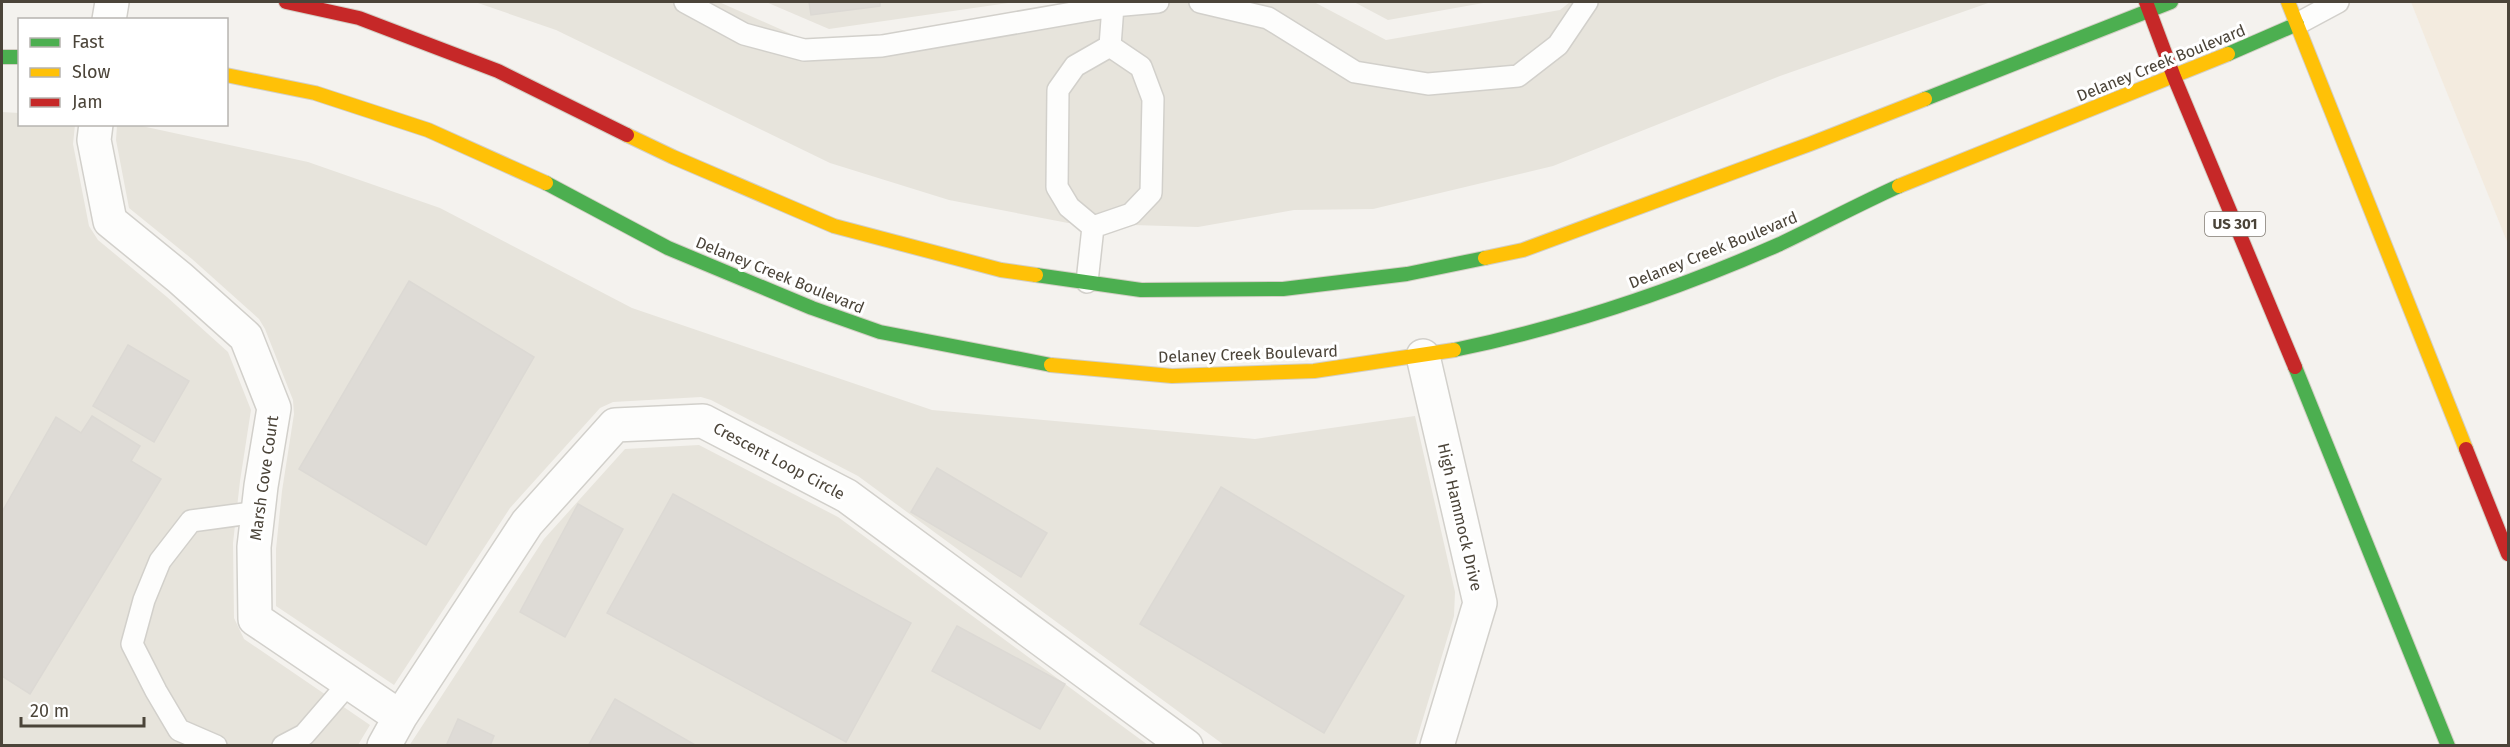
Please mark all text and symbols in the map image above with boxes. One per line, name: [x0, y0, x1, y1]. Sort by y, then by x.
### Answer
legend: [18, 18, 228, 126]
street label: Delaney Creek Boulevard: [2074, 20, 2248, 106]
text: Fast: [72, 31, 105, 53]
text: Slow: [72, 61, 111, 83]
text: Jam: [72, 91, 103, 113]
street label: Delaney Creek Boulevard: [1626, 207, 1800, 293]
road number: US 301: [2205, 212, 2265, 236]
street label: Delaney Creek Boulevard: [693, 232, 867, 318]
street label: Delaney Creek Boulevard: [1158, 341, 1338, 367]
street label: Marsh Cove Court: [246, 414, 282, 542]
street label: Crescent Loop Circle: [710, 418, 848, 504]
street label: High Hammock Drive: [1434, 441, 1486, 593]
scale bar: [21, 690, 144, 728]
text: 20 m: [30, 700, 69, 722]

